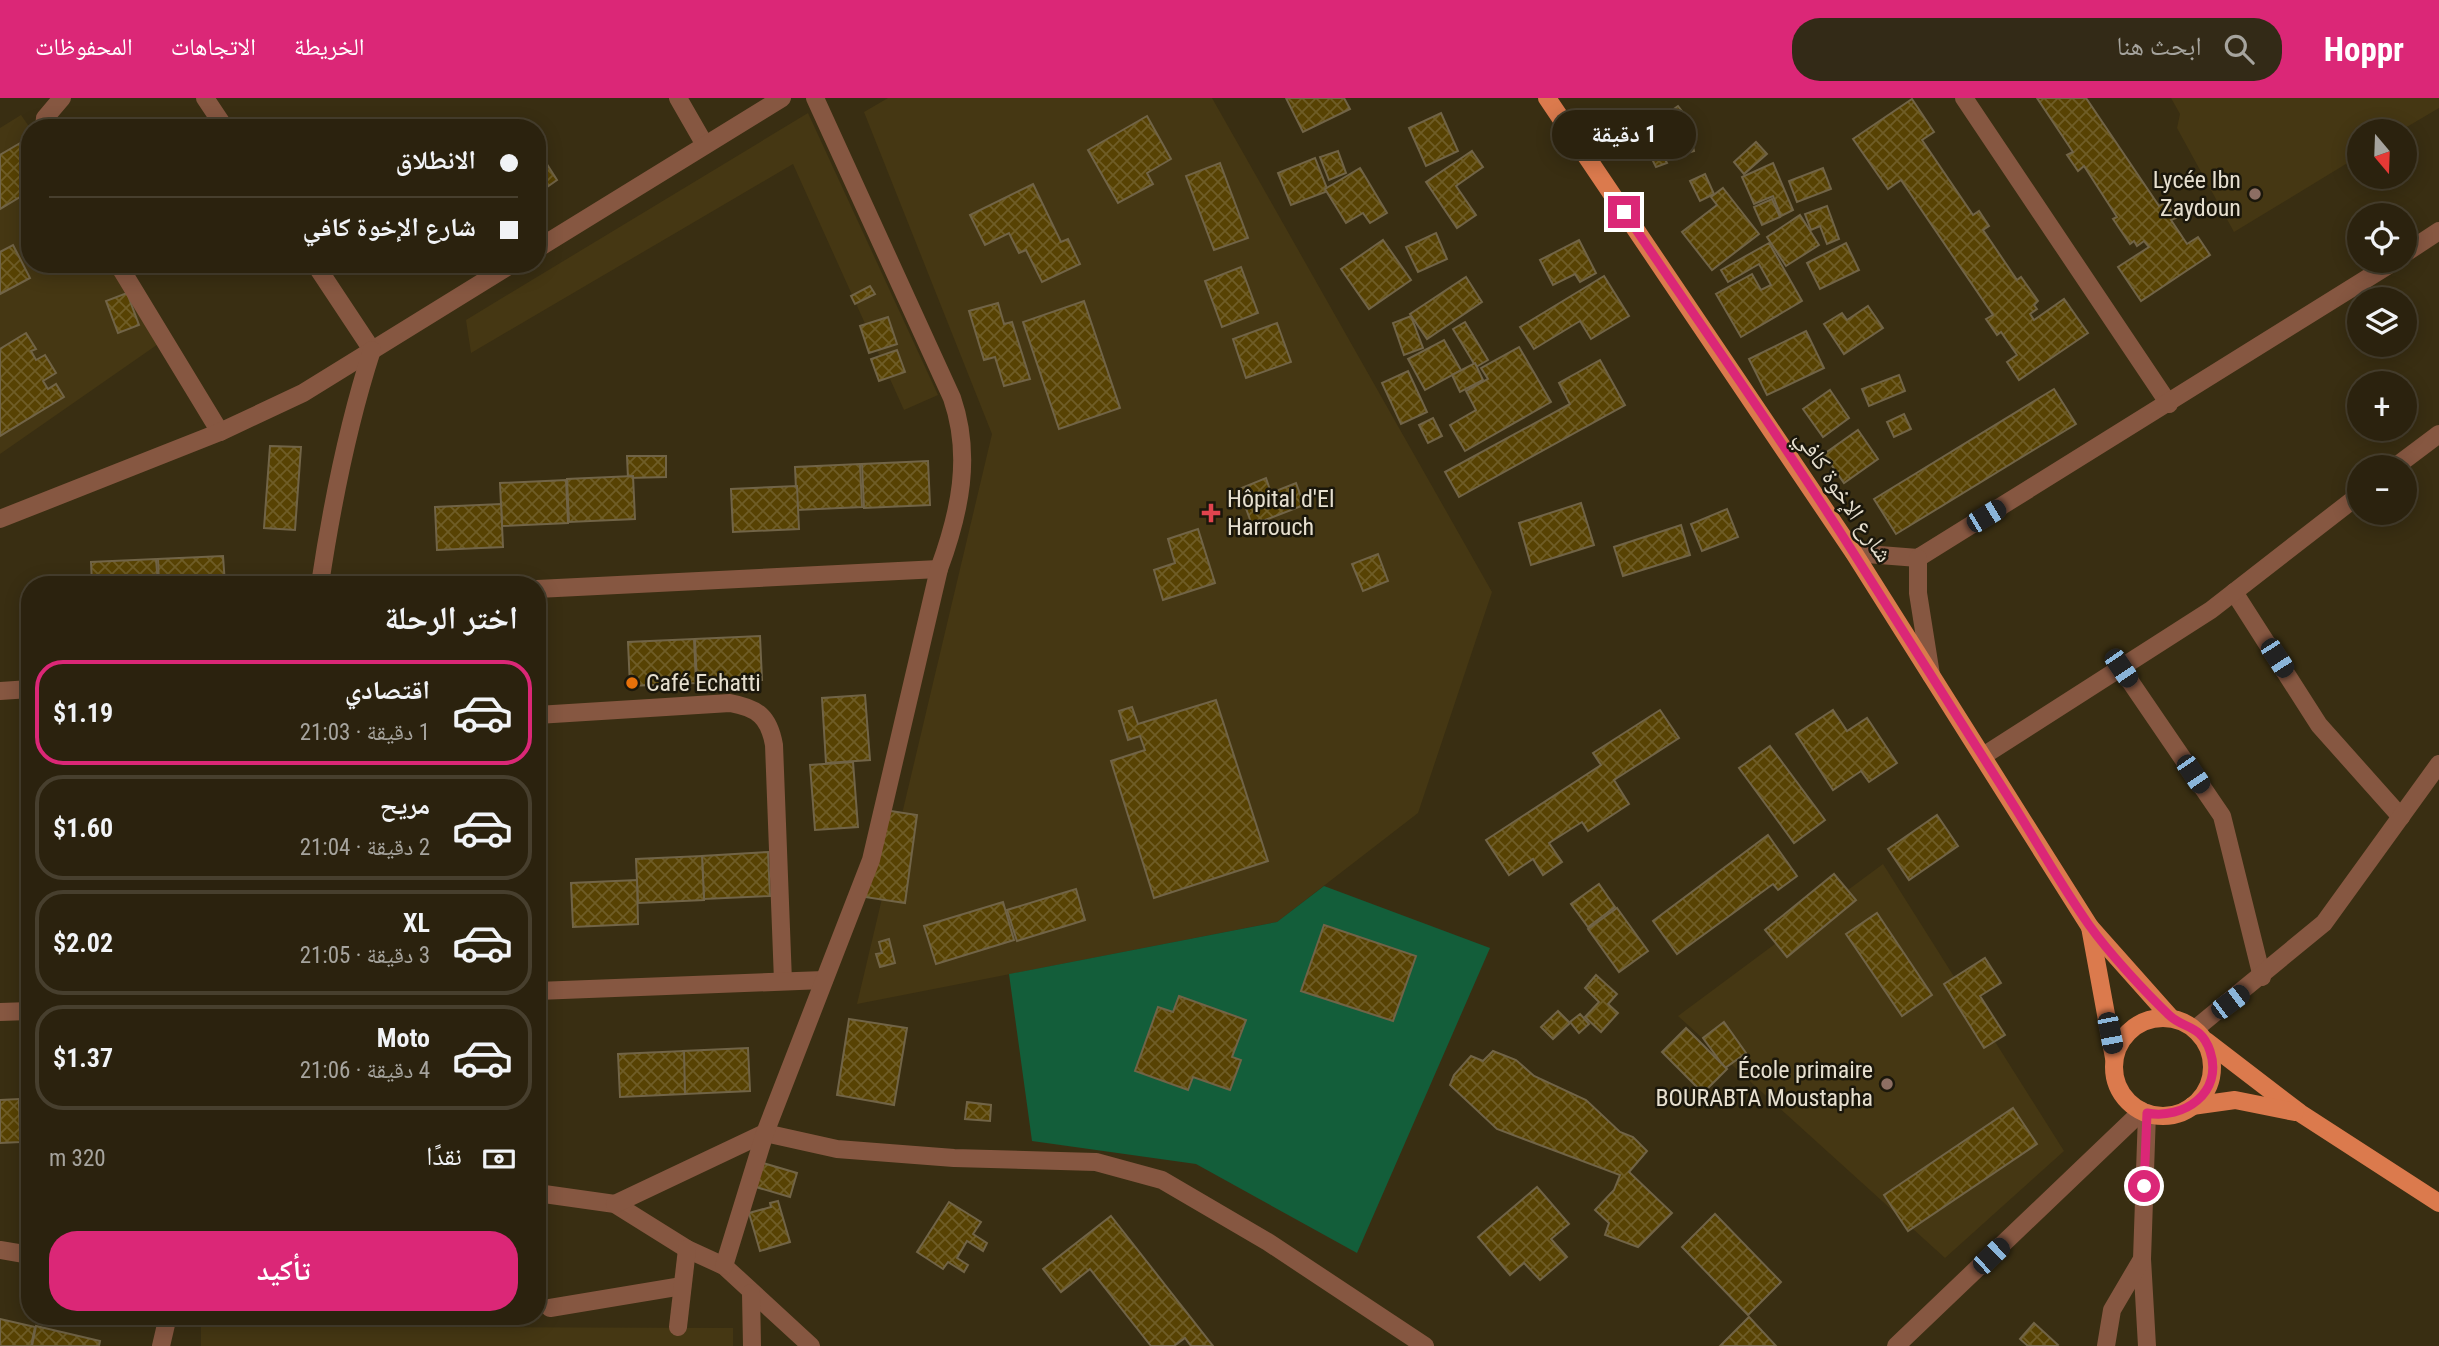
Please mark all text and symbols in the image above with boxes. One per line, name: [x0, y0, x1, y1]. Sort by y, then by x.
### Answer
search box: [1792, 18, 2282, 81]
icon: search: [2220, 30, 2258, 68]
text: Hoppr: [2324, 30, 2404, 69]
text: ابحث هنا: [2116, 31, 2202, 61]
text: المحفوظات: [35, 33, 133, 61]
text: الاتجاهات: [171, 33, 256, 61]
text: الخريطة: [294, 33, 365, 61]
callout: 1 دقيقة: [1552, 110, 1696, 159]
north arrow: [2347, 119, 2417, 189]
map controls: [2347, 119, 2417, 525]
text: 1 دقيقة: [1591, 121, 1657, 148]
text: الانطلاق: [396, 145, 476, 175]
place label: Lycée Ibn Zaydoun: [2153, 166, 2241, 222]
marker: Lycée Ibn Zaydoun: [2247, 186, 2263, 202]
route end: [1608, 196, 1640, 228]
button: locate: [2347, 203, 2417, 273]
text: شارع الإخوة كافي: [303, 212, 476, 242]
button: layers: [2347, 287, 2417, 357]
button: +: [2347, 371, 2417, 441]
street label: شارع الإخوة كافي: [1785, 424, 1899, 570]
button: −: [2347, 455, 2417, 525]
place label: Hôpital d'El Harrouch: [1227, 485, 1334, 541]
car: [1963, 496, 2010, 536]
marker: Hôpital d'El Harrouch: [1201, 503, 1221, 523]
text: اختر الرحلة: [384, 599, 518, 637]
car: [2257, 635, 2298, 681]
car: [2101, 645, 2142, 691]
place label: Café Echatti: [646, 669, 761, 697]
text: اقتصادي: [345, 675, 430, 705]
marker: Café Echatti: [624, 675, 640, 691]
icon: car: [451, 681, 514, 744]
text: $1.19: [53, 698, 113, 728]
text: 1 دقيقة · 21:03: [300, 719, 430, 746]
car: [2173, 751, 2214, 797]
text: مريح: [380, 790, 430, 820]
icon: car: [451, 796, 514, 859]
text: $1.60: [53, 813, 113, 843]
text: 2 دقيقة · 21:04: [300, 834, 430, 861]
text: XL: [403, 908, 430, 938]
icon: car: [451, 911, 514, 974]
text: $2.02: [53, 928, 113, 958]
text: 3 دقيقة · 21:05: [300, 942, 430, 969]
car: [2207, 981, 2254, 1023]
car: [2096, 1010, 2125, 1056]
text: Moto: [377, 1023, 430, 1053]
icon: car: [451, 1026, 514, 1089]
text: $1.37: [53, 1043, 113, 1073]
place label: École primaire BOURABTA Moustapha: [1655, 1056, 1873, 1112]
text: 4 دقيقة · 21:06: [300, 1057, 430, 1084]
marker: École primaire BOURABTA Moustapha: [1879, 1076, 1895, 1092]
icon: cash: [480, 1140, 518, 1178]
text: نقدًا: [426, 1141, 462, 1171]
text: 320 m: [49, 1145, 106, 1172]
route start: [2128, 1170, 2160, 1202]
button: تأكيد: [49, 1231, 518, 1311]
car: [1969, 1234, 2014, 1278]

